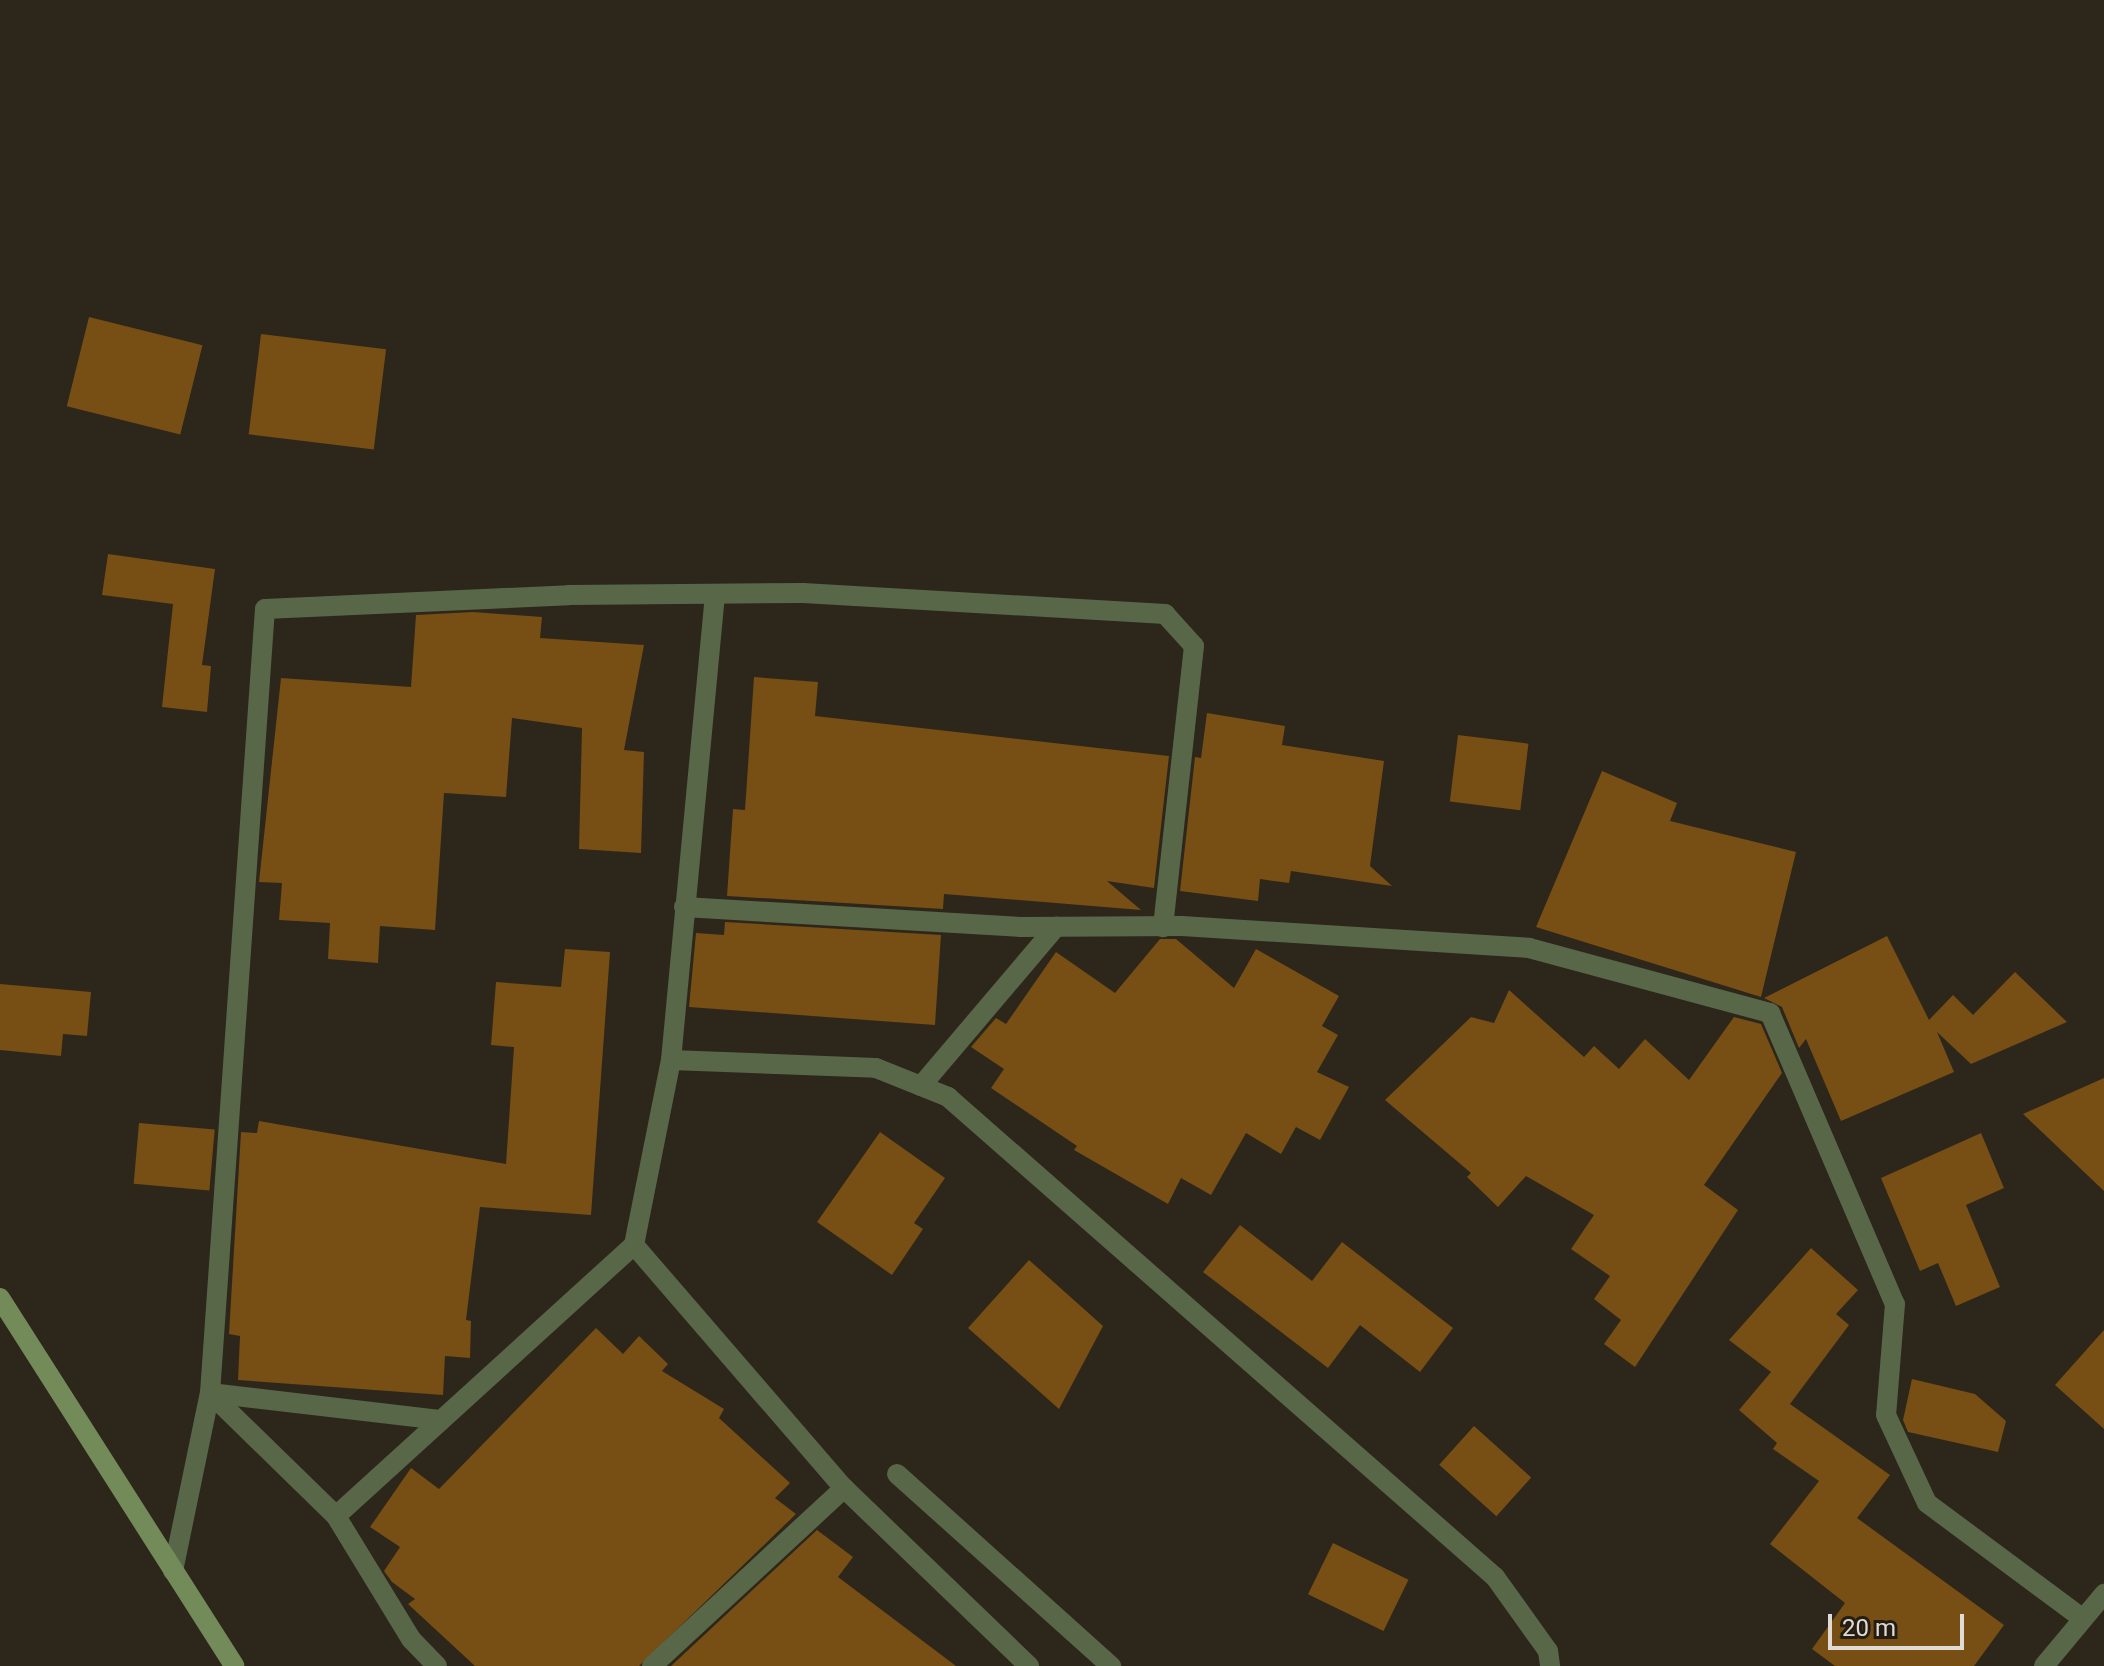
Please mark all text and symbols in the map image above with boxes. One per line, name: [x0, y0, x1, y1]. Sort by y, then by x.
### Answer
scale bar: [1832, 1598, 1968, 1648]
text: 20 m: [1842, 1614, 1896, 1642]

